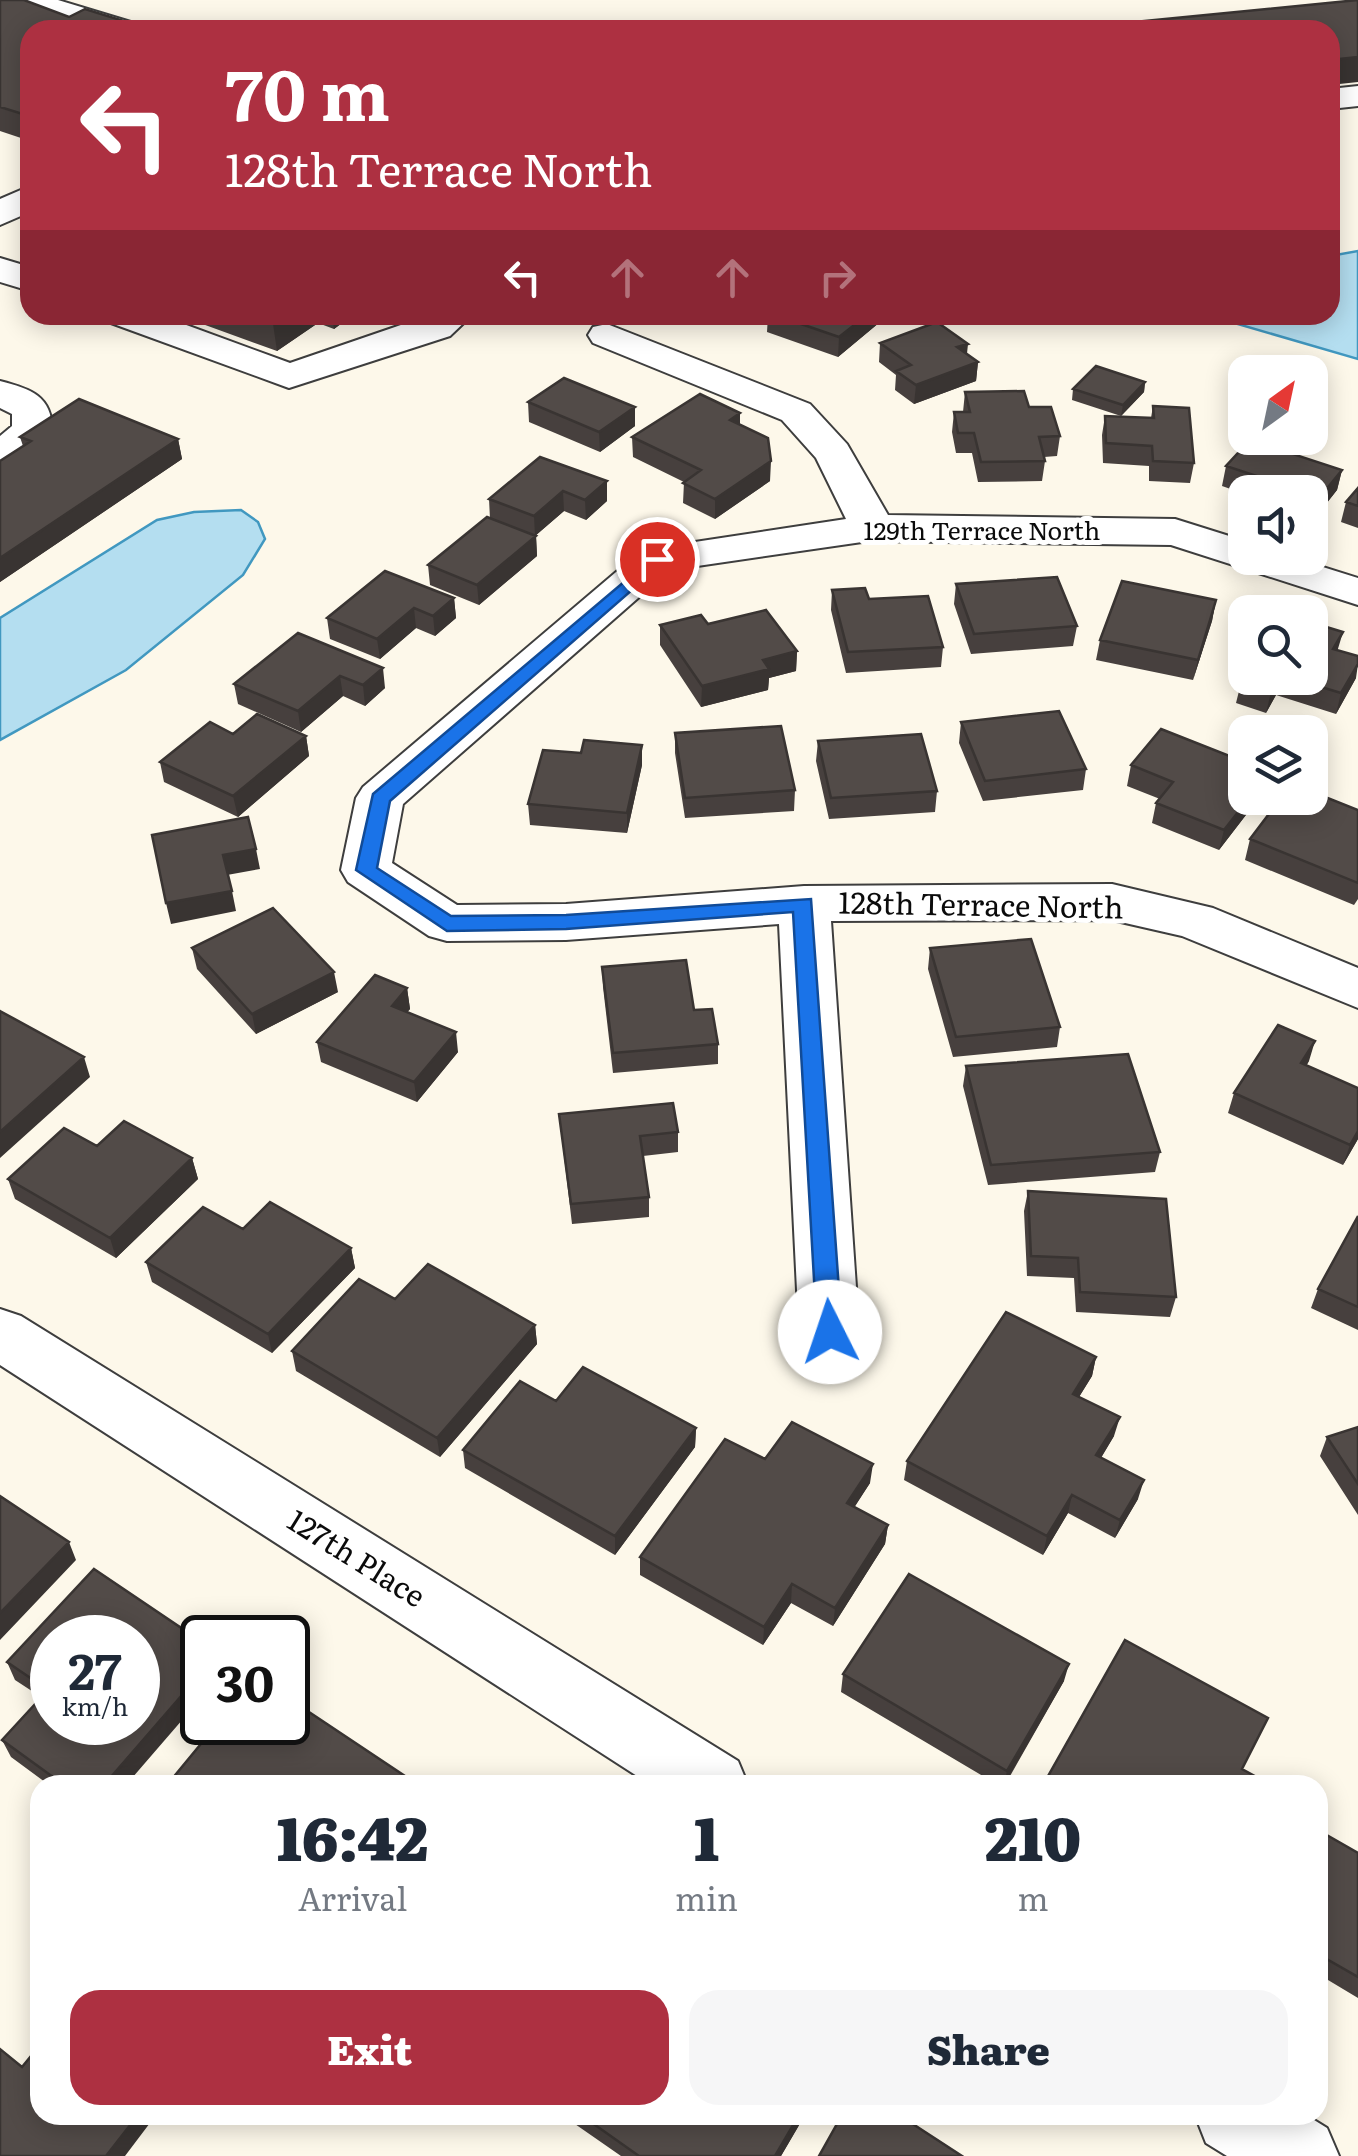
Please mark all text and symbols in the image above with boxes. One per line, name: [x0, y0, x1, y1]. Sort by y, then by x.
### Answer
text: 70 m: [225, 39, 390, 143]
icon: left: [60, 60, 190, 190]
text: 128th Terrace North: [225, 134, 653, 201]
icon: left: [495, 250, 550, 305]
icon: ahead: [600, 250, 655, 305]
icon: ahead: [705, 250, 760, 305]
icon: right: [810, 250, 865, 305]
north arrow: [1228, 355, 1328, 455]
map controls: [1228, 355, 1328, 815]
button: sound: [1228, 475, 1328, 575]
street label: 129th Terrace North: [864, 511, 1100, 548]
pin: [615, 517, 700, 602]
icon: arrive: [630, 532, 685, 587]
button: search: [1228, 595, 1328, 695]
button: layers: [1228, 715, 1328, 815]
street label: 128th Terrace North: [838, 879, 1124, 927]
position arrow: [778, 1280, 882, 1384]
street label: 127th Place: [280, 1497, 435, 1616]
speed limit sign: 30: [180, 1615, 310, 1745]
text: 27: [68, 1631, 122, 1705]
text: km/h: [62, 1687, 128, 1724]
text: 16:42: [277, 1790, 428, 1879]
text: 1: [694, 1790, 719, 1879]
text: 210: [985, 1790, 1081, 1879]
text: Arrival: [298, 1873, 407, 1921]
text: min: [675, 1873, 738, 1921]
text: m: [1017, 1873, 1049, 1921]
button: Exit: [70, 1990, 669, 2105]
button: Share: [689, 1990, 1288, 2105]

